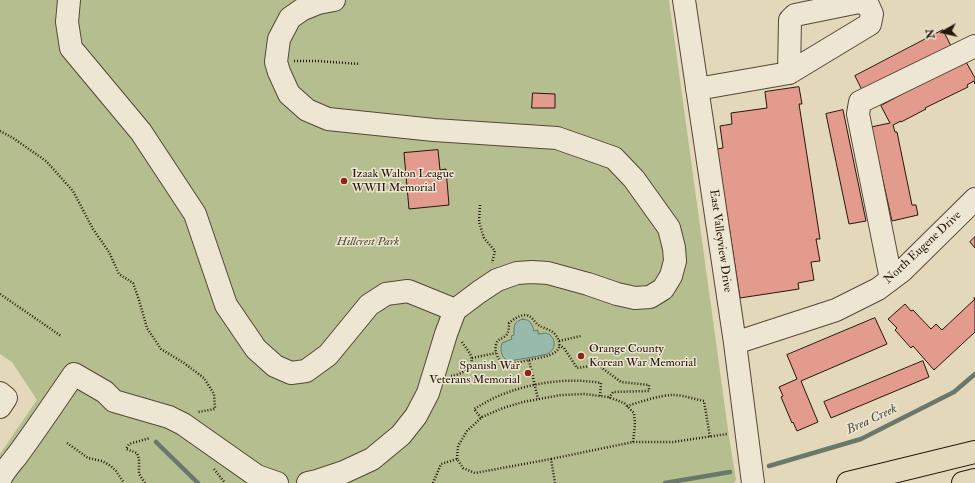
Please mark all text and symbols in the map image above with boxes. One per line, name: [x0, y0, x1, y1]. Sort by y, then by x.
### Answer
north arrow: [923, 12, 963, 52]
text: N: [923, 28, 938, 40]
place label: Izaak Walton League WWII Memorial: [352, 167, 454, 195]
marker: Izaak Walton League WWII Memorial: [339, 176, 349, 186]
street label: East Valleyview Drive: [706, 189, 734, 293]
street label: North Eugene Drive: [881, 208, 965, 288]
park label: Hillcrest Park: [337, 235, 399, 249]
place label: Orange County Korean War Memorial: [589, 342, 696, 370]
marker: Orange County Korean War Memorial: [576, 351, 586, 361]
place label: Spanish War Veterans Memorial: [429, 359, 520, 387]
marker: Spanish War Veterans Memorial: [523, 368, 533, 378]
water label: Brea Creek: [844, 402, 900, 438]

